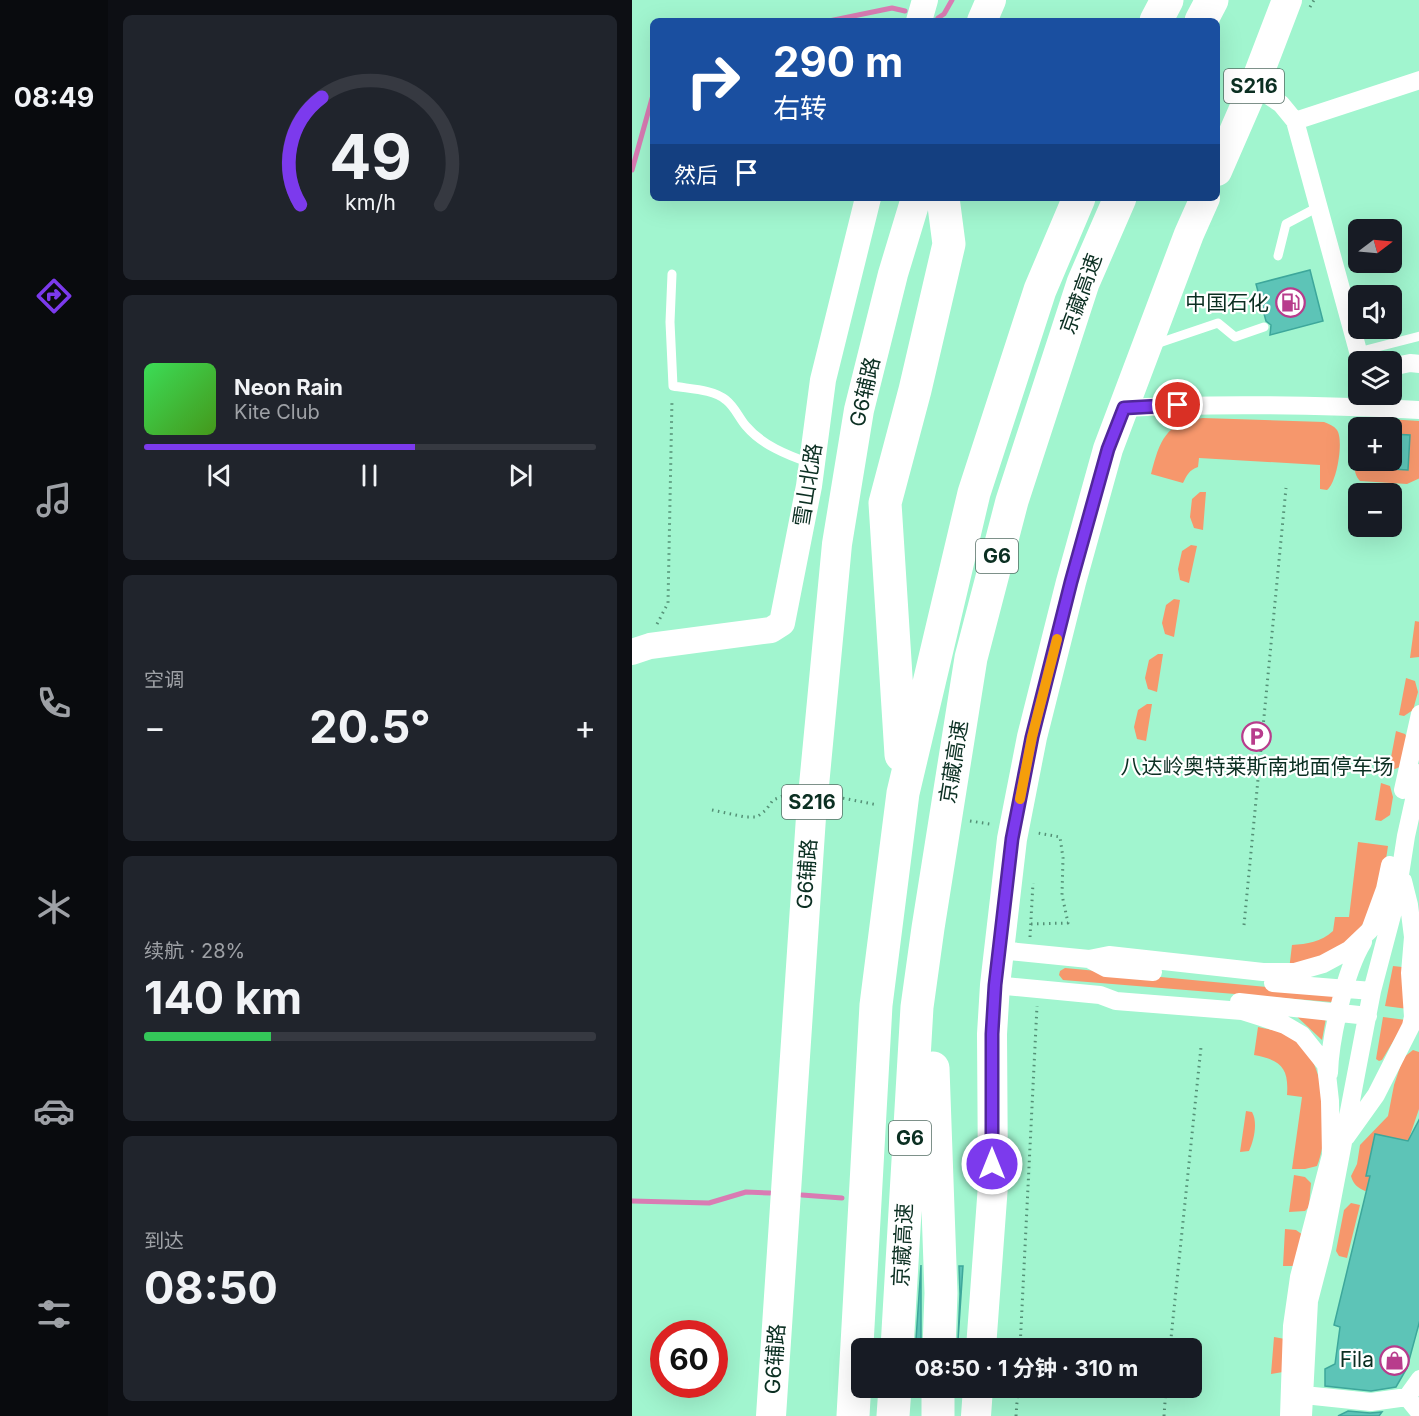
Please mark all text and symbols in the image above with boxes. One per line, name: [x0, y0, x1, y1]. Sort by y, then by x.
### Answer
text: 290 m: [773, 36, 903, 87]
icon: right: [674, 42, 752, 120]
road number: S216: [1224, 69, 1284, 103]
text: 08:49: [14, 81, 94, 114]
text: 右转: [773, 92, 827, 125]
text: 49: [329, 119, 411, 194]
icon: arrive: [730, 156, 763, 189]
text: 然后: [674, 162, 718, 188]
text: km/h: [345, 189, 395, 215]
north arrow: [1348, 219, 1402, 273]
map controls: [1348, 219, 1402, 537]
street label: 京藏高速: [1054, 250, 1107, 338]
icon: directions: [33, 275, 75, 317]
button: sound: [1348, 285, 1402, 339]
fuel station icon: 中国石化: [1274, 287, 1306, 319]
place label: 中国石化: [1185, 290, 1269, 315]
button: layers: [1348, 351, 1402, 405]
street label: G6辅路: [844, 355, 885, 429]
text: Neon Rain: [234, 374, 343, 400]
pin: [1152, 379, 1203, 430]
icon: arrive: [1161, 388, 1194, 421]
text: Kite Club: [234, 400, 320, 424]
button: +: [1348, 417, 1402, 471]
street label: 雪山北路: [789, 441, 826, 528]
icon: previous: [203, 459, 236, 492]
icon: pause: [353, 459, 386, 492]
icon: next: [504, 459, 537, 492]
icon: music: [33, 479, 75, 521]
button: −: [1348, 483, 1402, 537]
road number: G6: [976, 539, 1018, 573]
text: 空调: [144, 668, 184, 692]
icon: phone: [33, 682, 75, 724]
text: 20.5°: [309, 699, 431, 754]
text: −: [144, 707, 166, 747]
text: +: [574, 707, 596, 747]
street label: 京藏高速: [935, 718, 972, 805]
parking icon: 八达岭奥特莱斯南地面停车场: [1241, 720, 1273, 752]
place label: 八达岭奥特莱斯南地面停车场: [1121, 754, 1394, 779]
road number: S216: [782, 785, 842, 819]
street label: G6辅路: [792, 838, 821, 910]
icon: climate: [33, 886, 75, 928]
text: 续航 · 28%: [144, 939, 245, 963]
text: 140 km: [144, 970, 302, 1025]
icon: car: [33, 1090, 75, 1132]
road number: G6: [889, 1121, 931, 1155]
position arrow: [960, 1132, 1024, 1196]
street label: 京藏高速: [888, 1202, 917, 1288]
text: 到达: [144, 1229, 184, 1253]
text: 08:50: [144, 1260, 278, 1315]
icon: filters: [33, 1293, 75, 1335]
speed limit sign: 60: [650, 1320, 728, 1398]
street label: G6辅路: [760, 1323, 789, 1395]
shop icon: Fila: [1379, 1344, 1411, 1376]
place label: Fila: [1340, 1347, 1374, 1372]
text: 08:50 · 1 分钟 · 310 m: [915, 1355, 1138, 1381]

